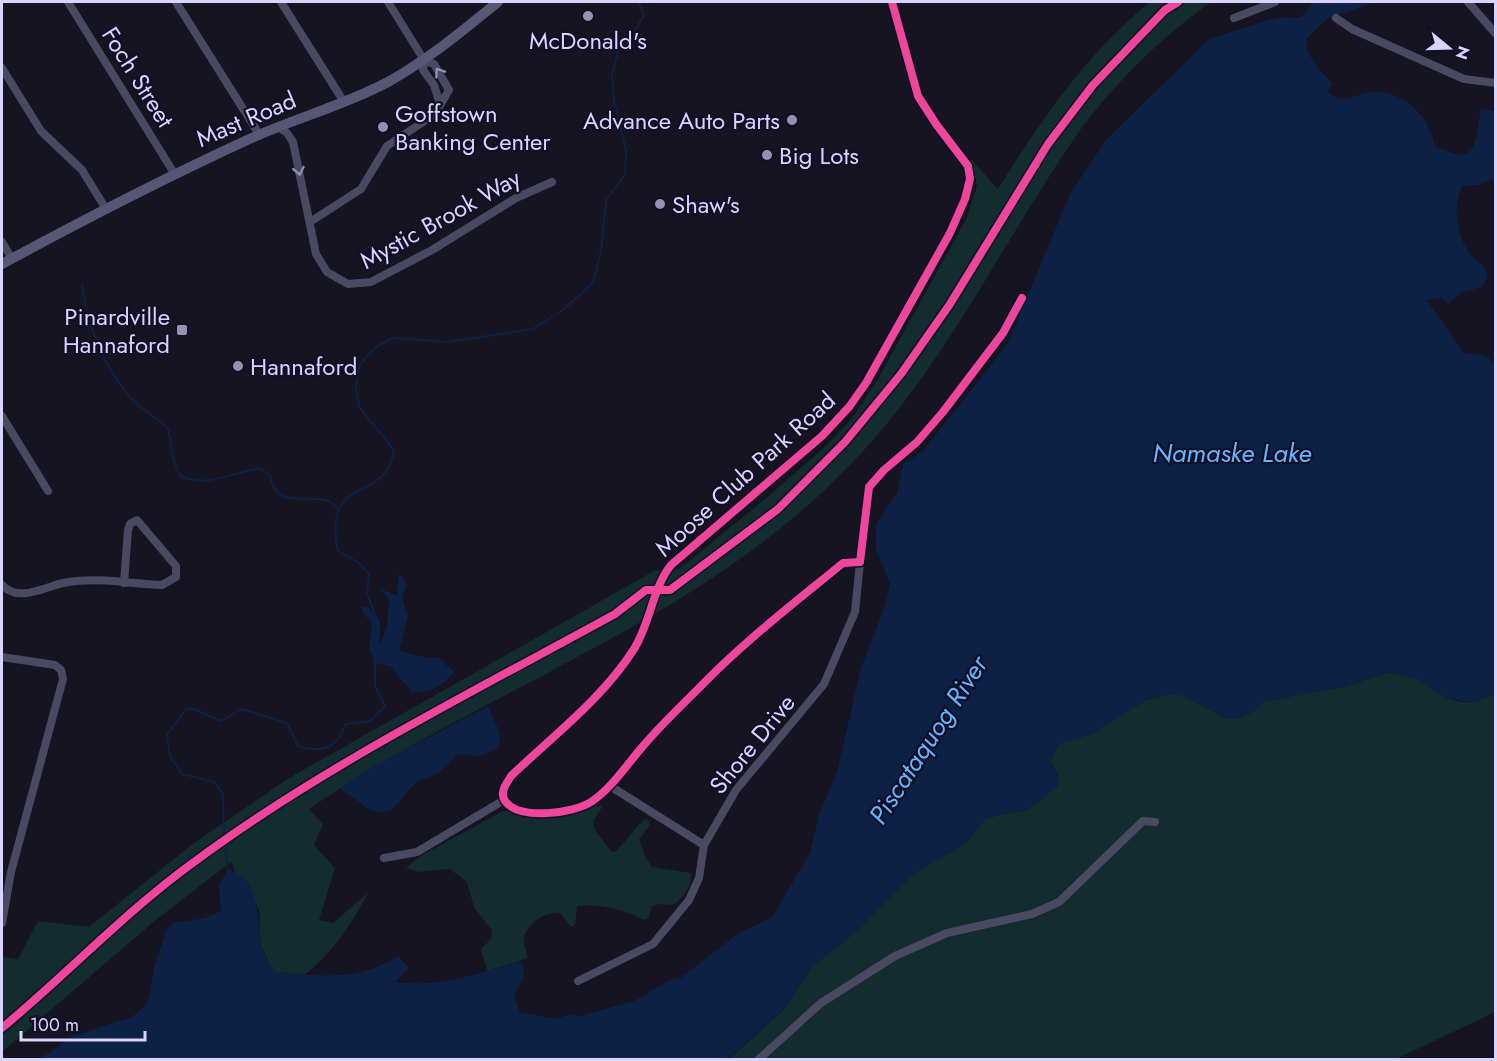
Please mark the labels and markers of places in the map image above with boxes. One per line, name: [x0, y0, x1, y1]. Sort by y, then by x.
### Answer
marker: McDonald's: [581, 9, 595, 23]
place label: McDonald's: [529, 23, 647, 58]
place label: Goffstown Banking Center: [395, 96, 551, 159]
place label: Advance Auto Parts: [583, 103, 780, 138]
marker: Advance Auto Parts: [785, 113, 799, 127]
marker: Goffstown Banking Center: [376, 120, 390, 134]
place label: Big Lots: [779, 138, 859, 173]
marker: Big Lots: [760, 148, 774, 162]
place label: Shaw's: [672, 187, 740, 222]
marker: Shaw's: [653, 197, 667, 211]
place label: Pinardville Hannaford: [63, 299, 170, 362]
marker: Pinardville Hannaford: [175, 323, 189, 337]
place label: Hannaford: [250, 349, 357, 384]
marker: Hannaford: [231, 359, 245, 373]

